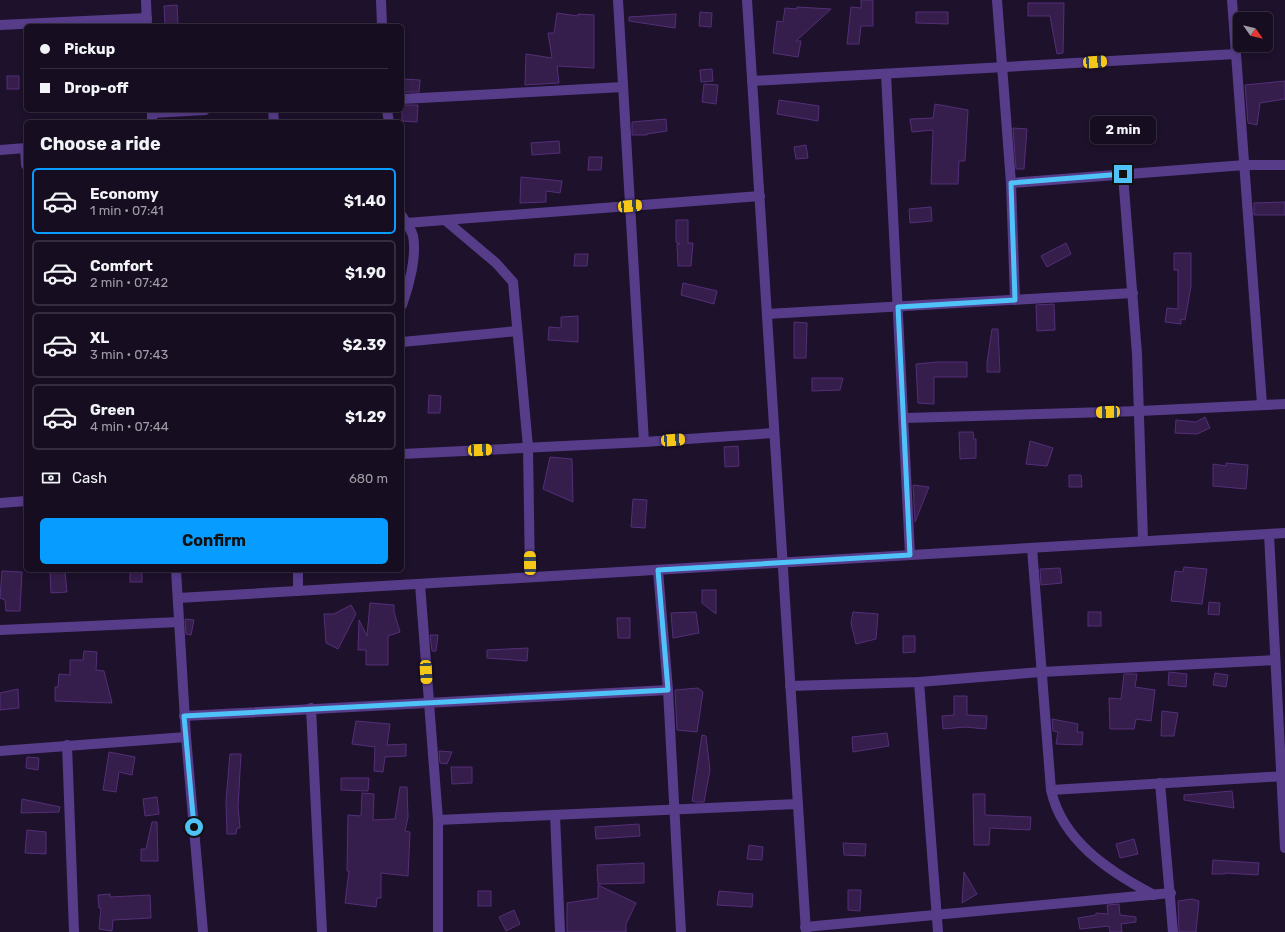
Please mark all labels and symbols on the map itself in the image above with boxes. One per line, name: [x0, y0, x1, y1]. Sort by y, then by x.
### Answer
north arrow: [1233, 12, 1273, 52]
car: [1083, 55, 1107, 69]
callout: 2 min: [1090, 116, 1156, 144]
route end: [1114, 165, 1132, 183]
car: [618, 199, 642, 213]
car: [1096, 406, 1120, 418]
car: [661, 433, 685, 447]
car: [468, 443, 492, 457]
car: [524, 551, 536, 575]
car: [419, 660, 433, 684]
route start: [185, 818, 203, 836]

